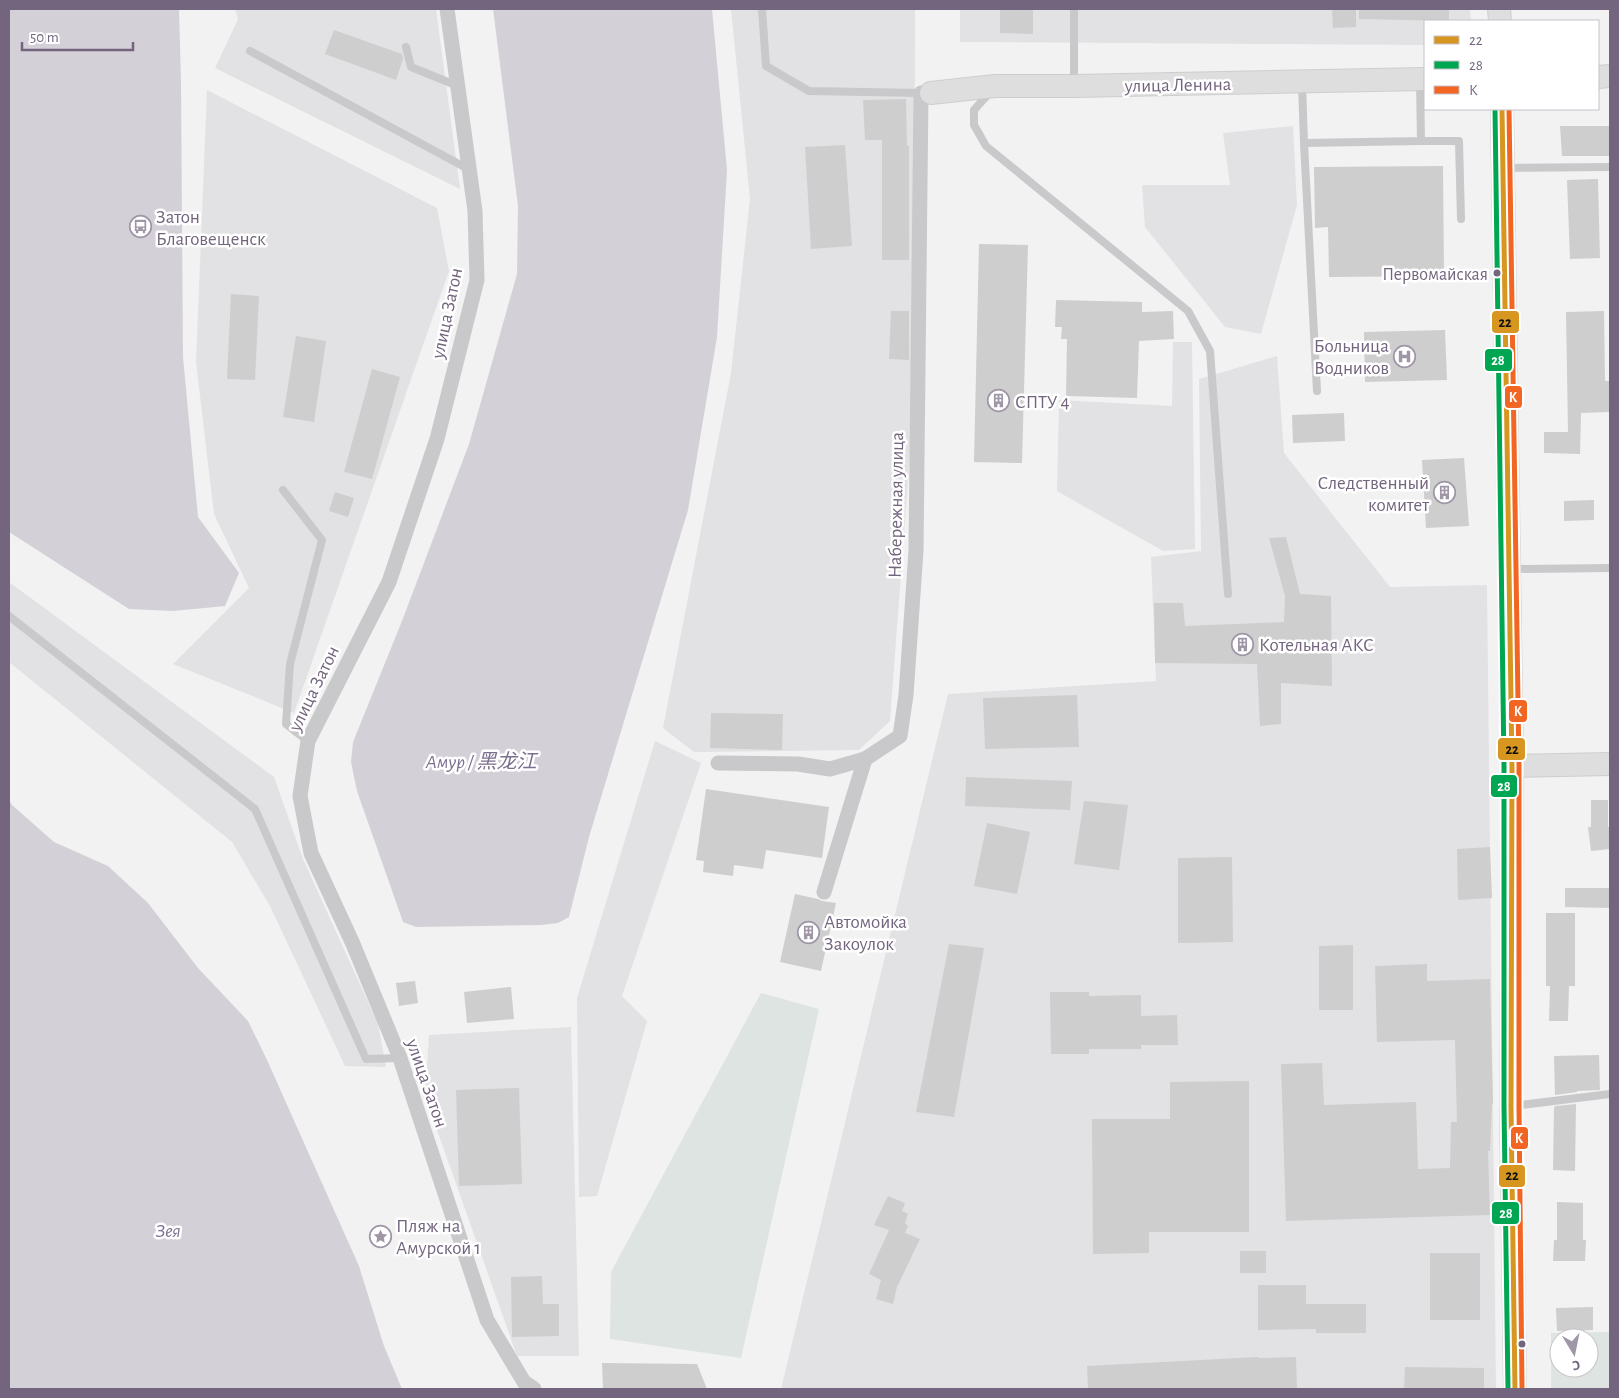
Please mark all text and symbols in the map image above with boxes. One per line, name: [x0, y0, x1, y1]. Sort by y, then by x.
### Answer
scale bar: [22, 20, 134, 52]
legend: [1424, 20, 1599, 110]
text: 50 m: [30, 30, 59, 45]
text: 22: [1469, 33, 1483, 48]
text: 28: [1469, 58, 1483, 73]
street label: улица Ленина: [1124, 75, 1232, 96]
text: К: [1469, 83, 1478, 98]
place label: Затон Благовещенск: [156, 208, 266, 249]
bus stop icon: Затон Благовещенск: [128, 215, 152, 239]
street label: улица Затон: [428, 266, 466, 361]
place label: Первомайская: [1382, 266, 1488, 284]
marker: Первомайская: [1492, 268, 1502, 278]
line badge: 22: [1491, 310, 1520, 334]
text: 22: [1498, 316, 1512, 330]
place label: Больница Водников: [1314, 337, 1389, 378]
hospital icon: Больница Водников: [1393, 344, 1417, 368]
line badge: 28: [1484, 348, 1513, 372]
text: 28: [1491, 354, 1505, 368]
line badge: К: [1504, 385, 1523, 409]
building icon: СПТУ 4: [987, 389, 1011, 413]
text: К: [1509, 391, 1518, 405]
place label: СПТУ 4: [1015, 393, 1070, 412]
street label: Набережная улица: [886, 431, 907, 578]
place label: Следственный комитет: [1318, 474, 1429, 515]
building icon: Следственный комитет: [1433, 481, 1457, 505]
building icon: Котельная АКС: [1231, 632, 1255, 656]
place label: Котельная АКС: [1259, 636, 1374, 655]
street label: улица Затон: [285, 643, 343, 735]
line badge: К: [1508, 699, 1528, 723]
text: К: [1514, 705, 1523, 719]
line badge: 22: [1497, 737, 1526, 761]
text: 22: [1505, 743, 1519, 757]
water label: Амур / 黑龙江: [425, 751, 538, 772]
line badge: 28: [1490, 774, 1518, 798]
text: 28: [1497, 780, 1511, 794]
place label: Автомойка Закоулок: [824, 913, 907, 954]
building icon: Автомойка Закоулок: [796, 920, 820, 944]
street label: улица Затон: [402, 1036, 451, 1130]
line badge: К: [1510, 1126, 1529, 1150]
text: К: [1515, 1132, 1524, 1146]
line badge: 22: [1498, 1164, 1526, 1188]
text: 22: [1505, 1169, 1519, 1183]
line badge: 28: [1491, 1201, 1520, 1225]
text: 28: [1499, 1207, 1513, 1221]
place label: Пляж на Амурской 1: [396, 1217, 481, 1258]
water label: Зея: [155, 1221, 181, 1241]
place icon: Пляж на Амурской 1: [368, 1224, 392, 1248]
north arrow: [1549, 1328, 1599, 1378]
unlabelled marker: [1517, 1339, 1527, 1349]
text: С: [1571, 1357, 1581, 1372]

